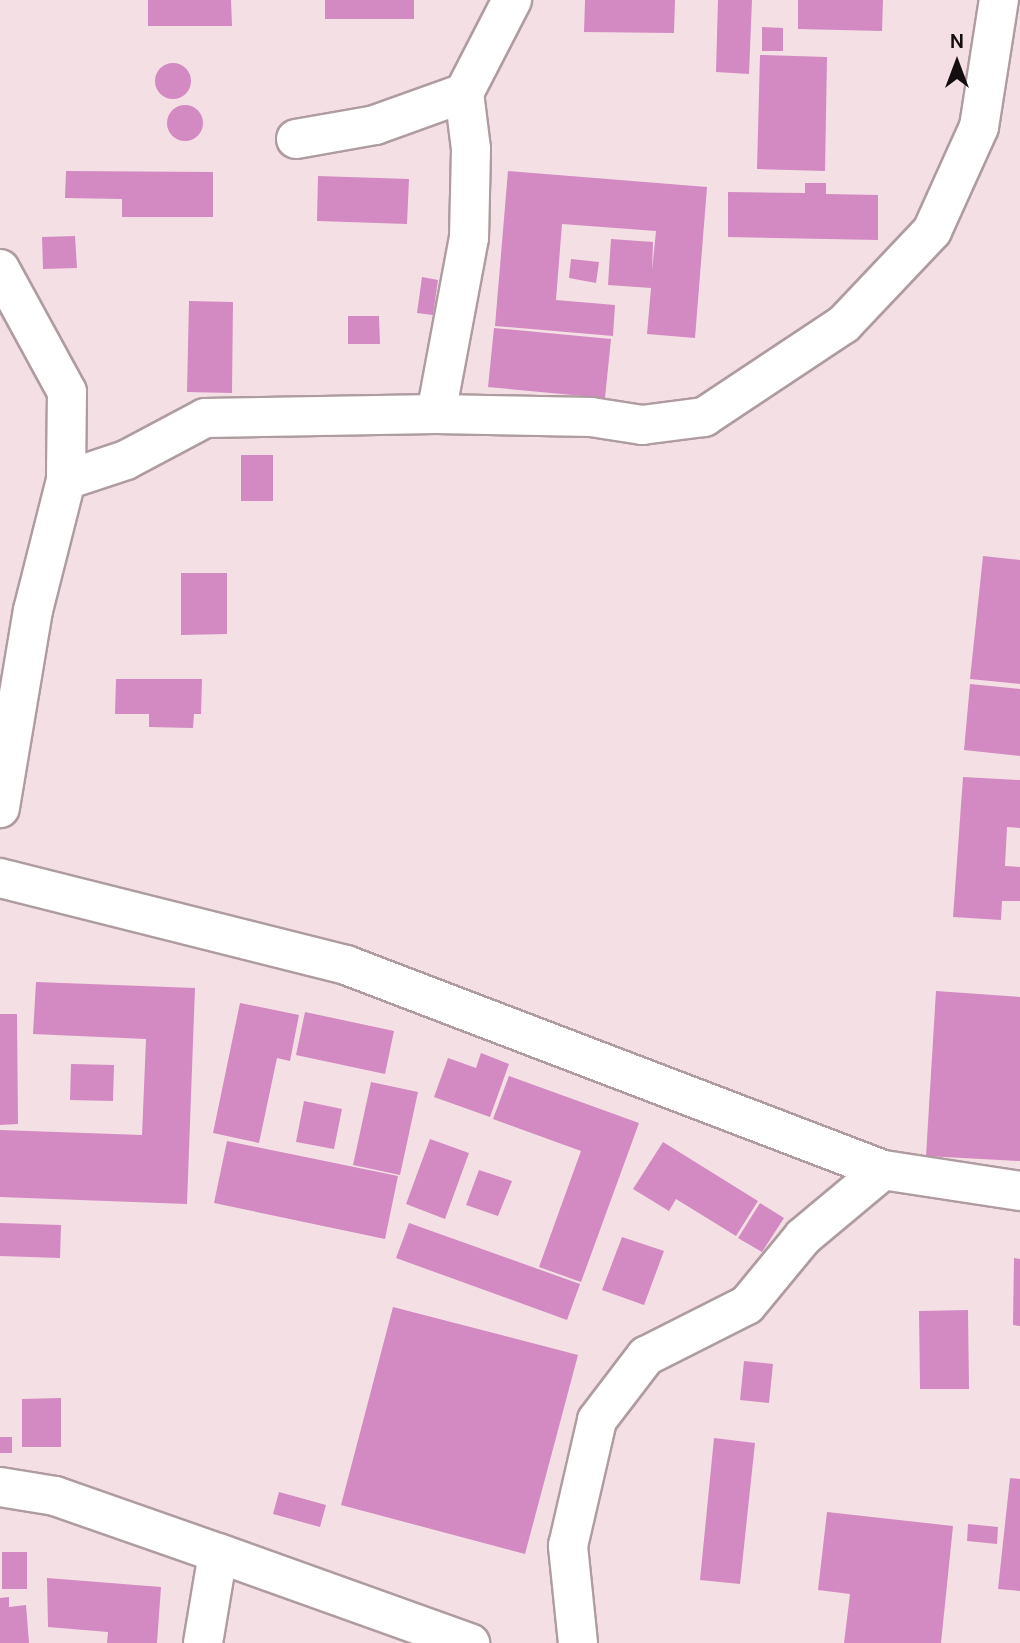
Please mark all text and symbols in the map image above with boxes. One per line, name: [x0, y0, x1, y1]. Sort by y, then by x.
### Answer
north arrow: [922, 28, 992, 98]
text: N: [950, 29, 964, 54]

